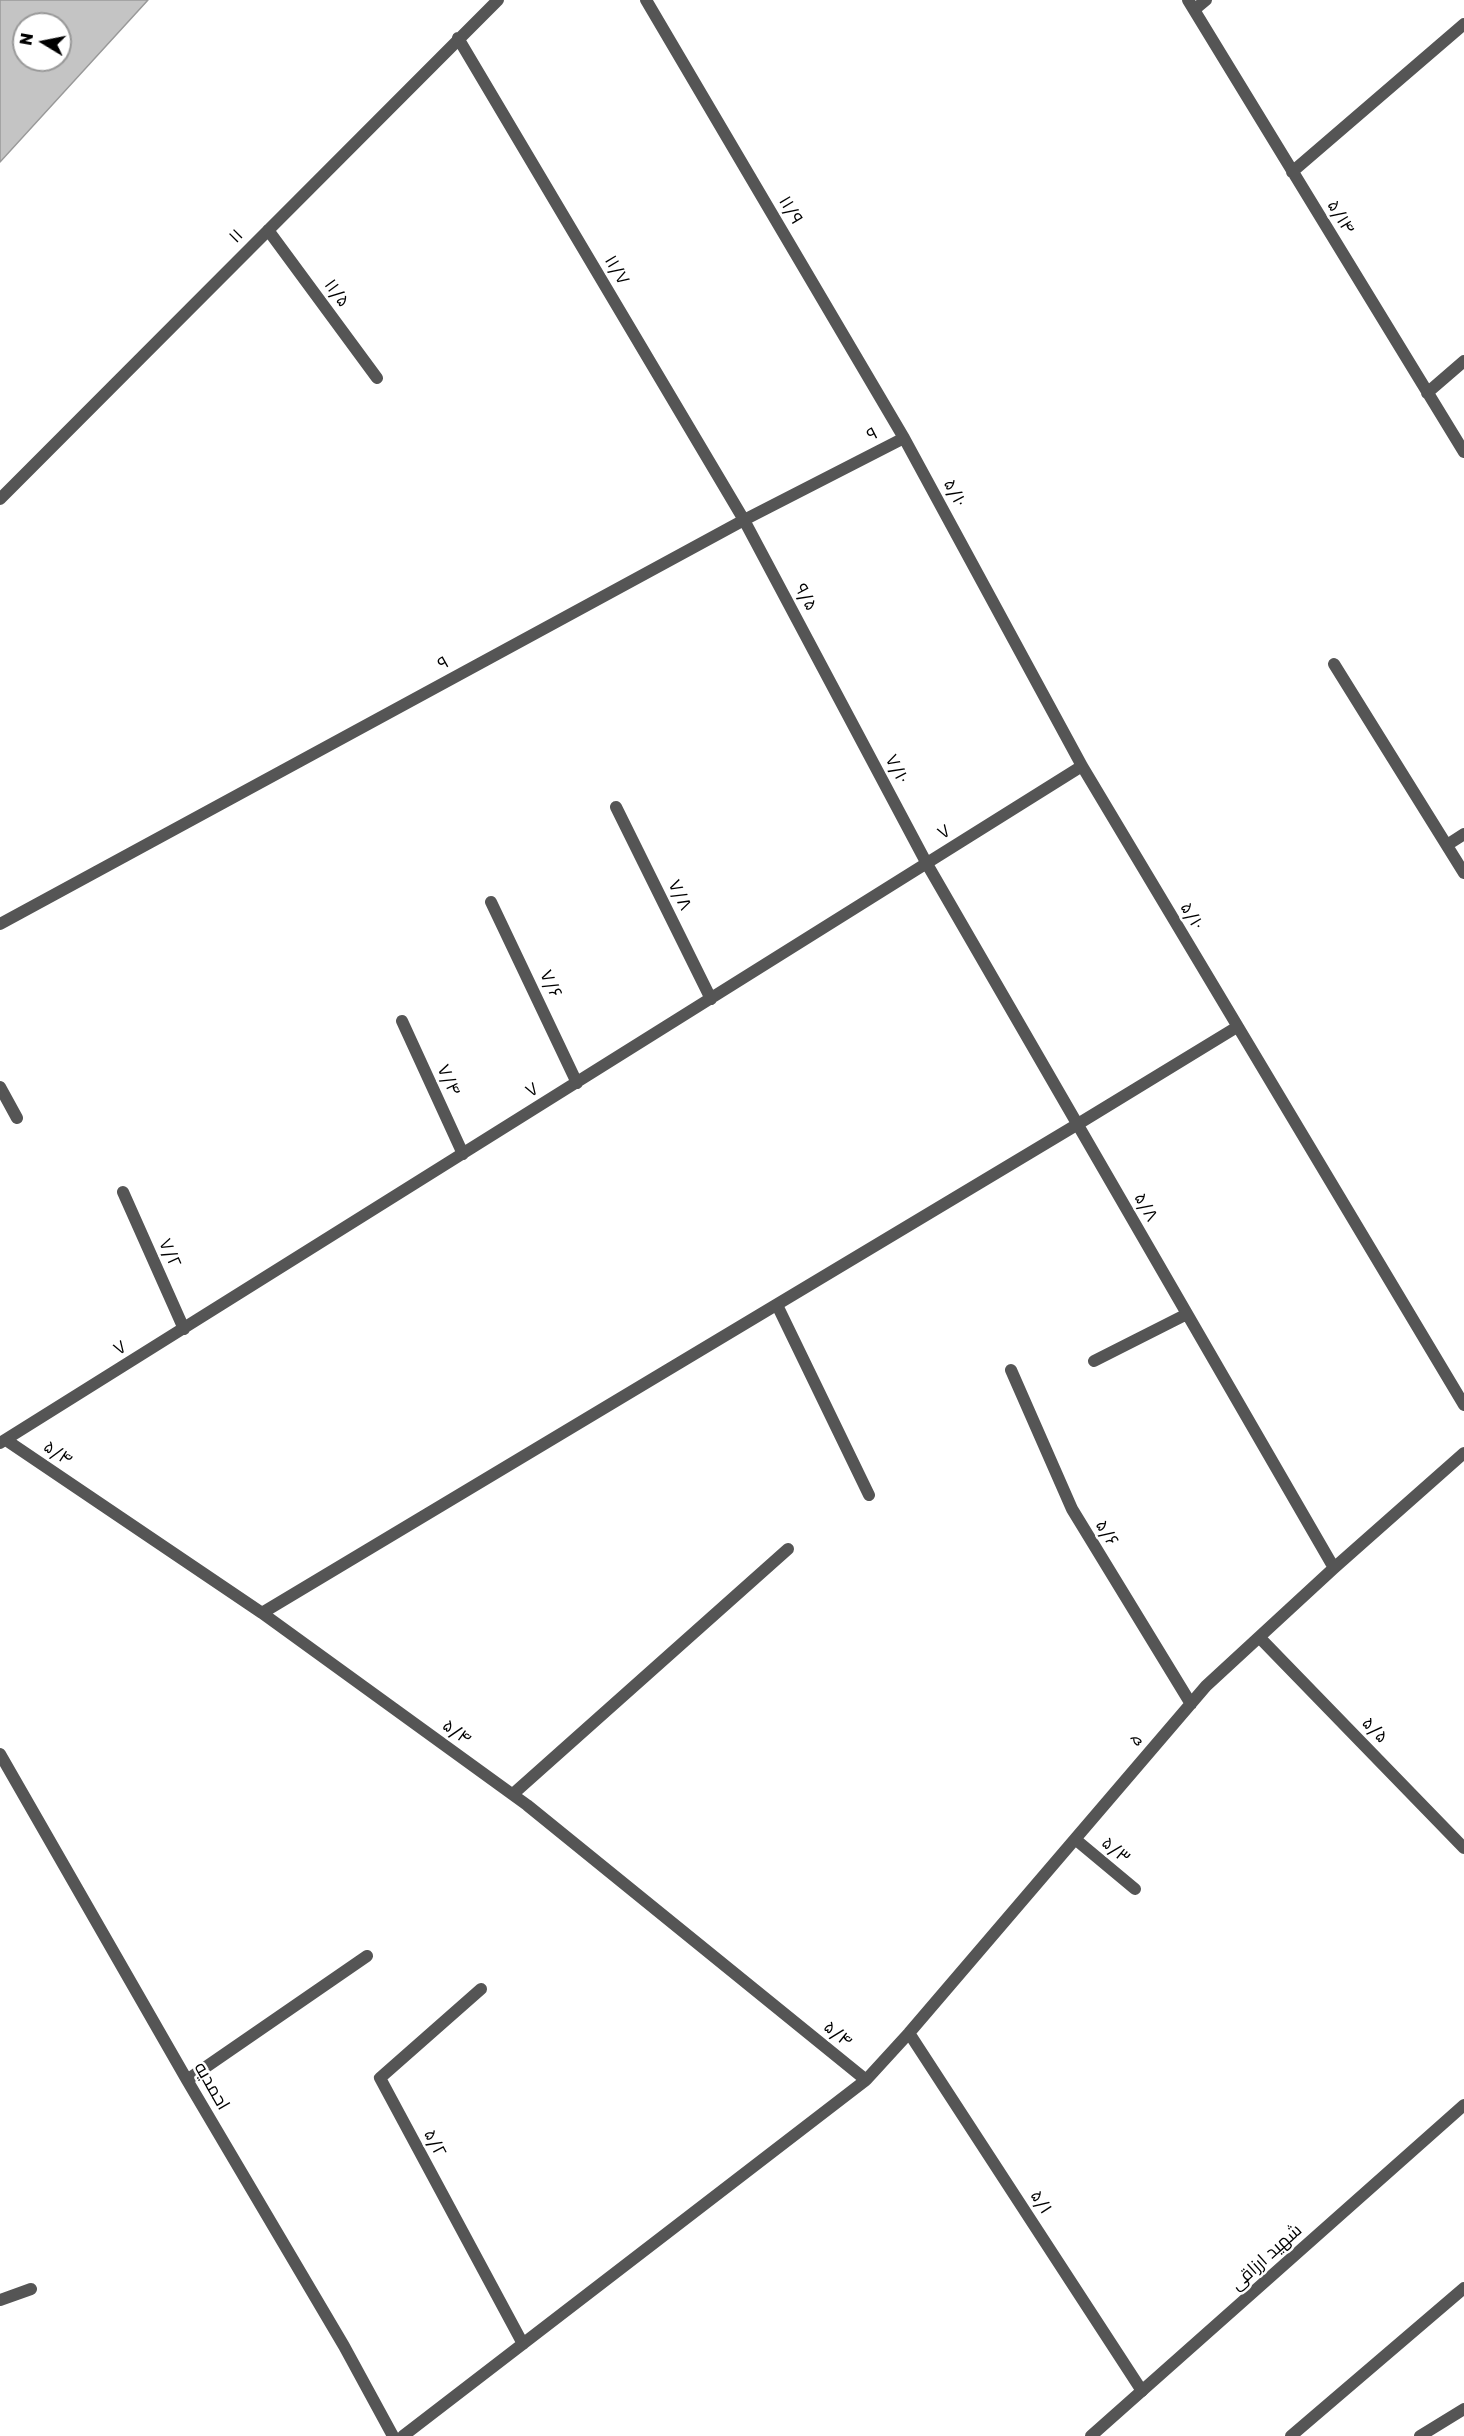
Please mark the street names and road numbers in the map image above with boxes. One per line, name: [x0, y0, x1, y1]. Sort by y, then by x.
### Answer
street label: ۱۱/۹: [774, 192, 808, 228]
street label: ۵/۱۴: [1322, 196, 1360, 238]
street label: ۱۱: [224, 224, 248, 248]
street label: ۱۱/۷: [600, 251, 634, 289]
street label: ۱۱/۵: [320, 275, 354, 311]
street label: ۹: [863, 422, 881, 446]
street label: ۵/۱۰: [939, 475, 971, 511]
street label: ۹/۵: [790, 580, 822, 614]
street label: ۹: [434, 651, 452, 675]
street label: ۷/۱۰: [880, 751, 914, 787]
street label: ۷: [934, 820, 954, 844]
street label: ۷/۸: [663, 876, 697, 914]
street label: ۵/۱۰: [1175, 898, 1209, 934]
street label: ۷/۶: [535, 967, 567, 1001]
street label: ۷/۴: [432, 1061, 466, 1099]
street label: ۷: [522, 1078, 542, 1102]
street label: ۵/۸: [1129, 1189, 1163, 1225]
street label: ۷/۲: [154, 1235, 186, 1271]
street label: ۷: [110, 1336, 130, 1360]
street label: ۵/۴: [39, 1436, 77, 1470]
street label: ۵/۶: [1091, 1516, 1123, 1550]
street label: ۵/۵: [1357, 1712, 1393, 1748]
street label: ۵/۴: [438, 1714, 476, 1750]
street label: ۵: [1125, 1729, 1147, 1751]
street label: ۵/۳: [1097, 1832, 1135, 1868]
street label: ۵/۴: [819, 2016, 857, 2052]
street label: احمدیه: [190, 2058, 234, 2114]
street label: ۵/۲: [419, 2126, 451, 2160]
street label: ۵/۱: [1025, 2186, 1057, 2218]
street label: شهید ارزاقی: [1226, 2219, 1306, 2295]

